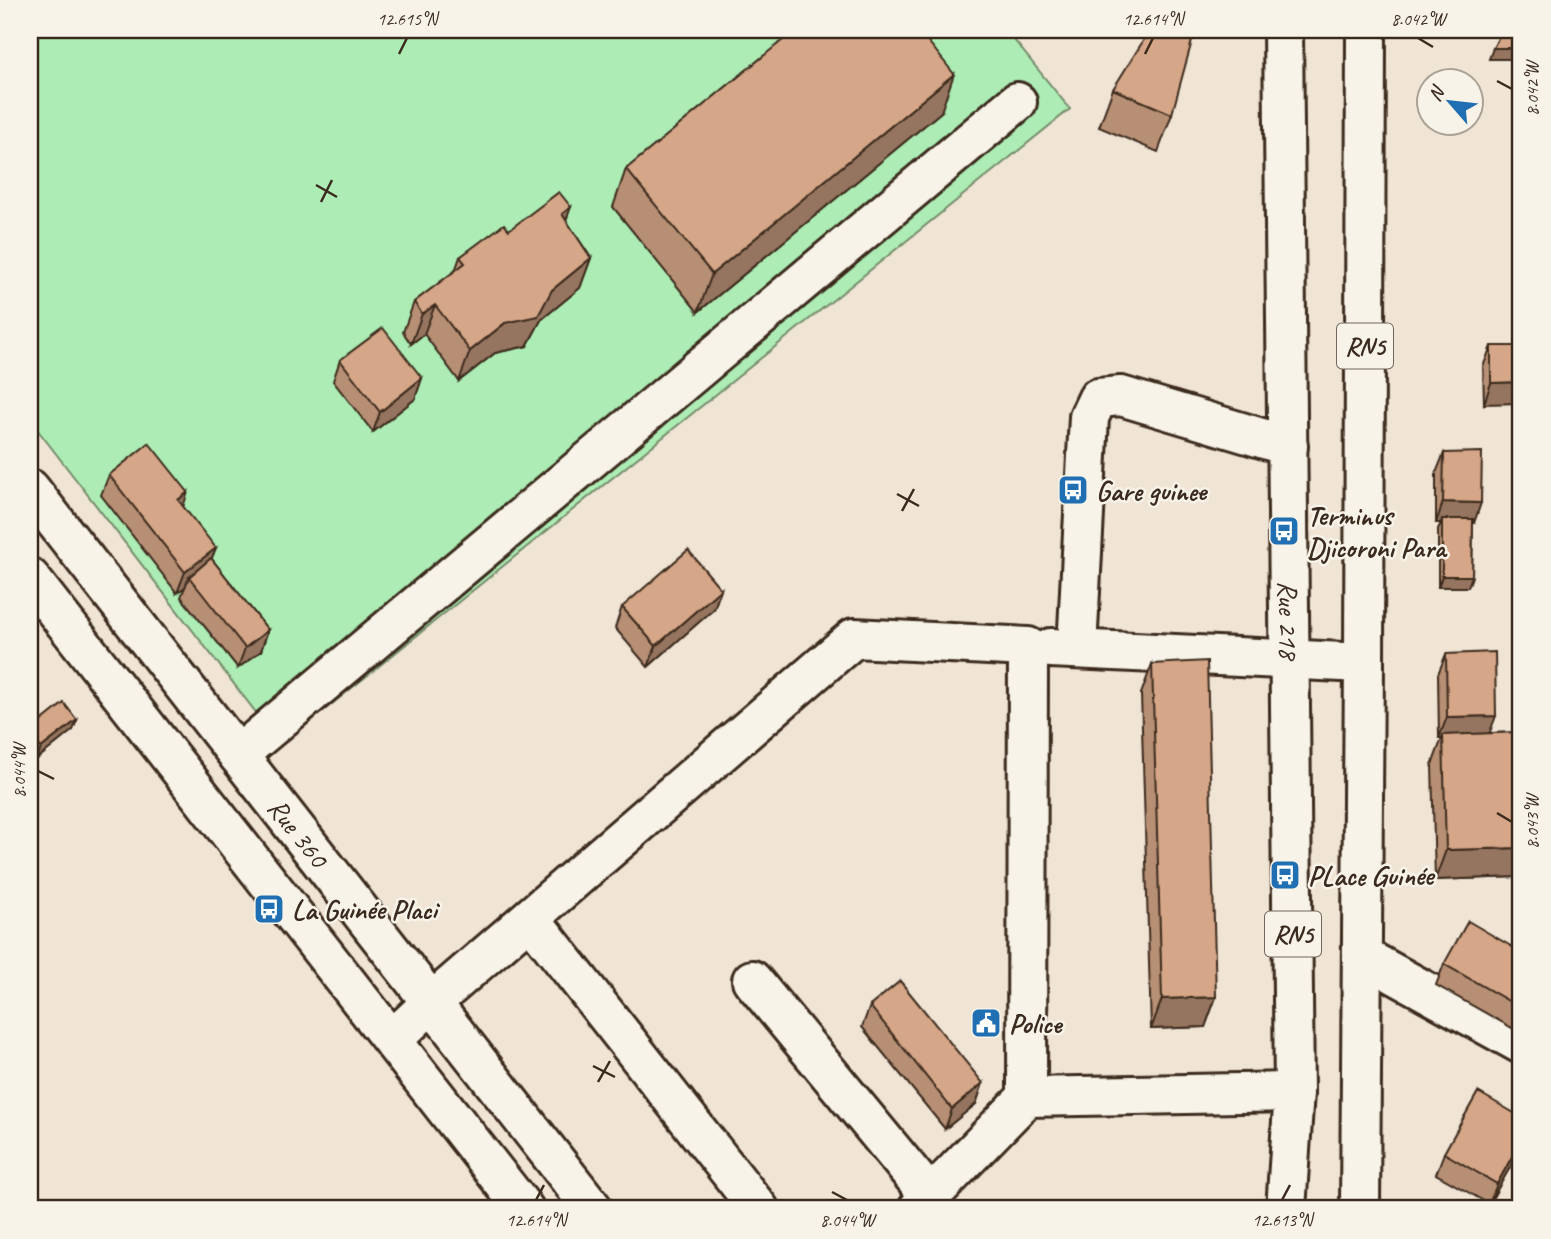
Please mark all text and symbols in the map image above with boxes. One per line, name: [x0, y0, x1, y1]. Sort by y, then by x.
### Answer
text: 12.615°N: [377, 8, 440, 30]
text: 12.614°N: [1123, 8, 1186, 30]
text: 8.042°W: [1391, 8, 1448, 30]
text: 8.042°W: [1521, 59, 1543, 116]
north arrow: [1414, 66, 1484, 136]
text: N: [1423, 81, 1451, 105]
road number: RN5: [1337, 324, 1393, 368]
bus stop icon: Gare guinee: [1056, 473, 1090, 507]
place label: Gare guinee: [1096, 473, 1209, 508]
place label: Terminus Djicoroni Para: [1307, 498, 1448, 565]
bus stop icon: Terminus Djicoroni Para: [1267, 514, 1301, 548]
street label: Rue 218: [1271, 581, 1307, 662]
text: 8.044°W: [8, 741, 30, 798]
street label: Rue 360: [260, 791, 338, 876]
text: 8.043°W: [1521, 792, 1543, 849]
bus stop icon: PLace Guinée: [1268, 858, 1302, 892]
place label: PLace Guinée: [1308, 858, 1436, 893]
bus stop icon: La Guinée Placi: [252, 892, 286, 926]
place label: La Guinée Placi: [292, 892, 440, 927]
road number: RN5: [1265, 911, 1321, 956]
public building icon: Police: [969, 1006, 1003, 1040]
place label: Police: [1009, 1006, 1064, 1041]
text: 12.614°N: [506, 1209, 569, 1231]
text: 8.044°W: [820, 1209, 877, 1231]
text: 12.613°N: [1252, 1209, 1315, 1231]

